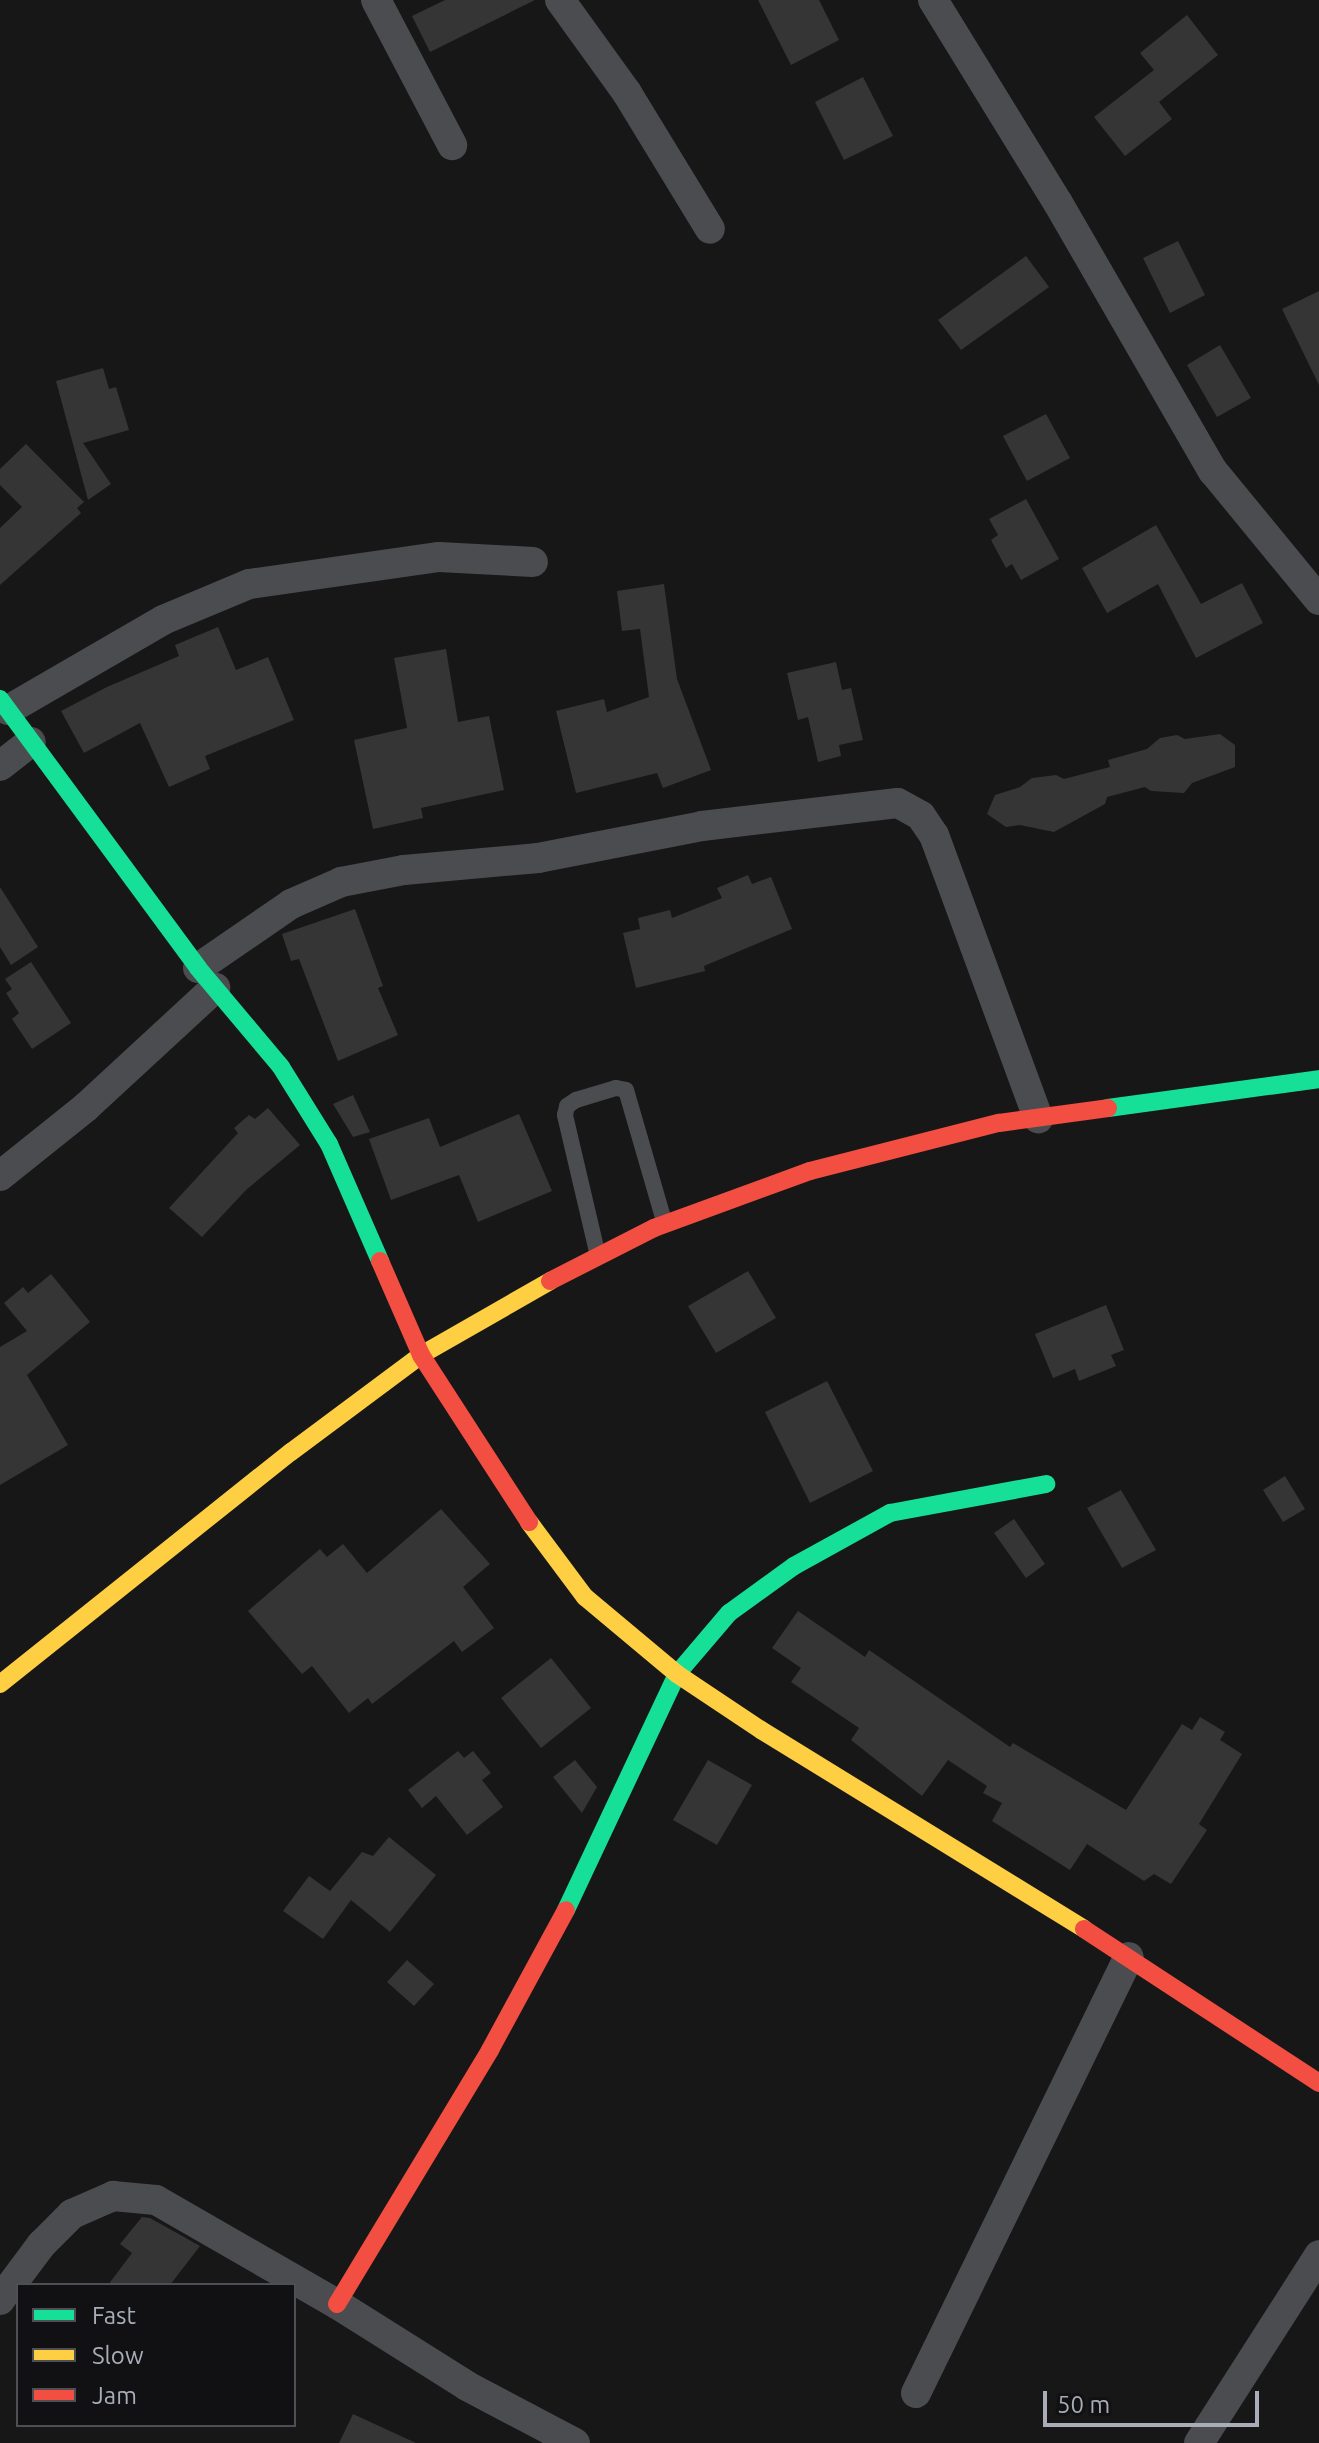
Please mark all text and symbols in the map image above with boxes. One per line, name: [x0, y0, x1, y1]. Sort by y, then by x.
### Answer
legend: [16, 2283, 296, 2427]
text: Fast: [92, 2302, 136, 2329]
text: Slow: [92, 2342, 144, 2369]
scale bar: [1047, 2375, 1263, 2425]
text: Jam: [92, 2382, 137, 2409]
text: 50 m: [1057, 2391, 1110, 2418]

